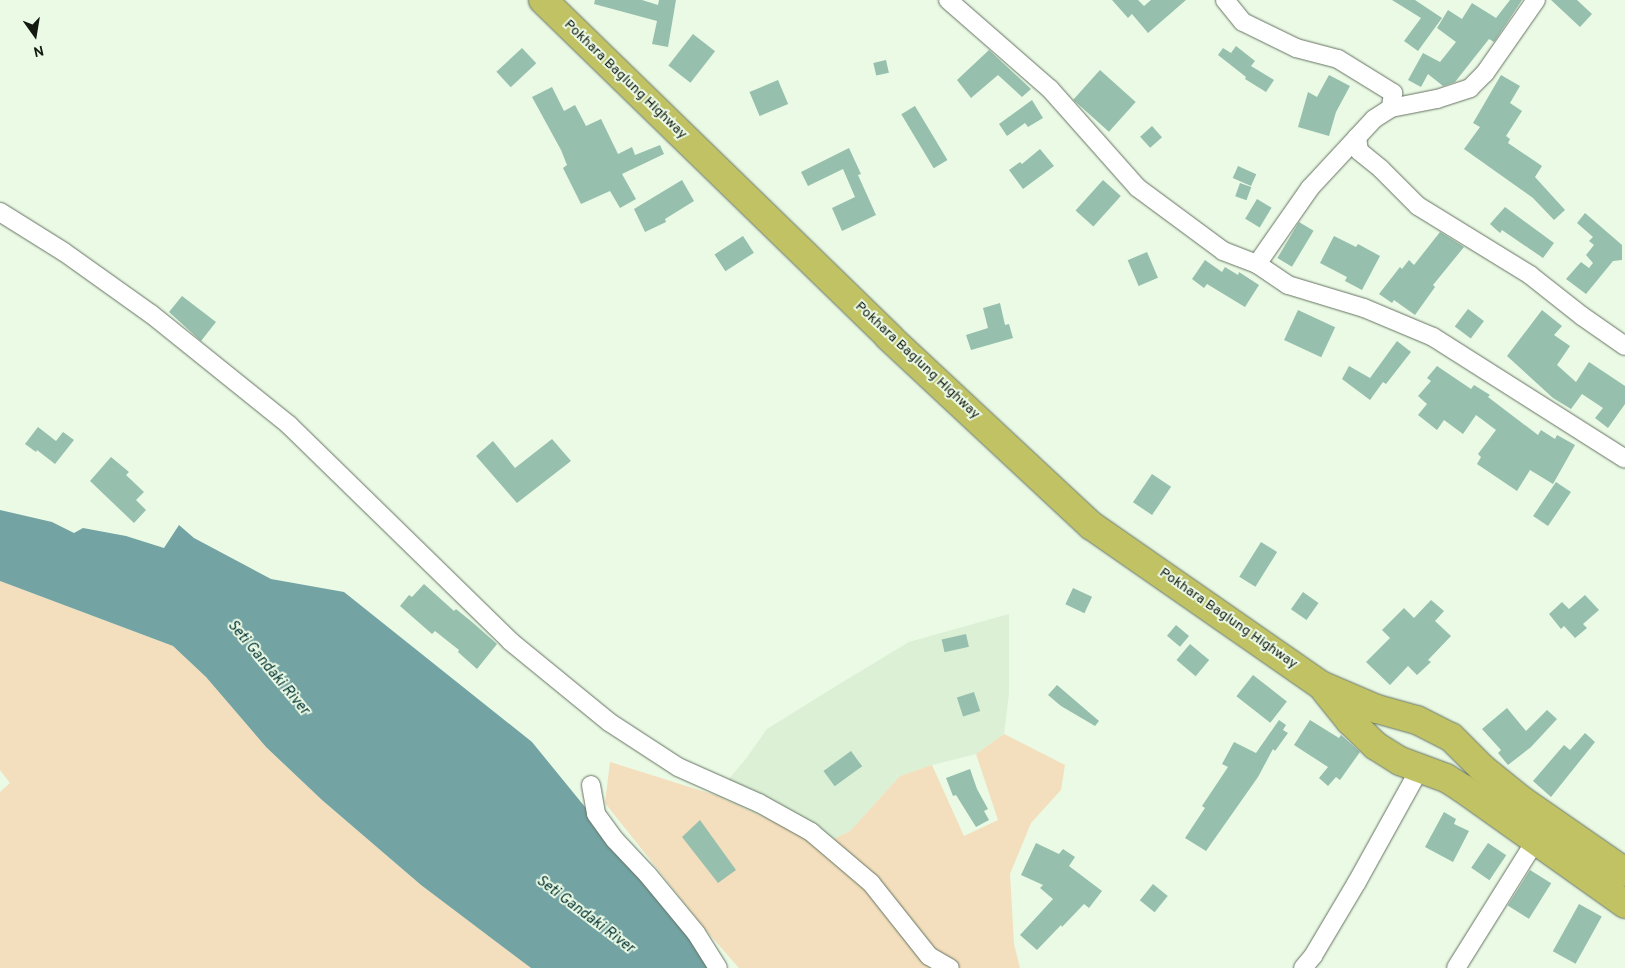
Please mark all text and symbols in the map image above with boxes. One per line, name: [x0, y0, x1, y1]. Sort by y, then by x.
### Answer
north arrow: [10, 10, 60, 60]
street label: Pokhara Baglung Highway: [560, 17, 690, 143]
text: N: [32, 41, 45, 60]
street label: Pokhara Baglung Highway: [851, 299, 983, 423]
street label: Pokhara Baglung Highway: [1156, 565, 1300, 673]
water label: Seti Gandaki River: [223, 617, 313, 719]
water label: Seti Gandaki River: [532, 872, 638, 958]

